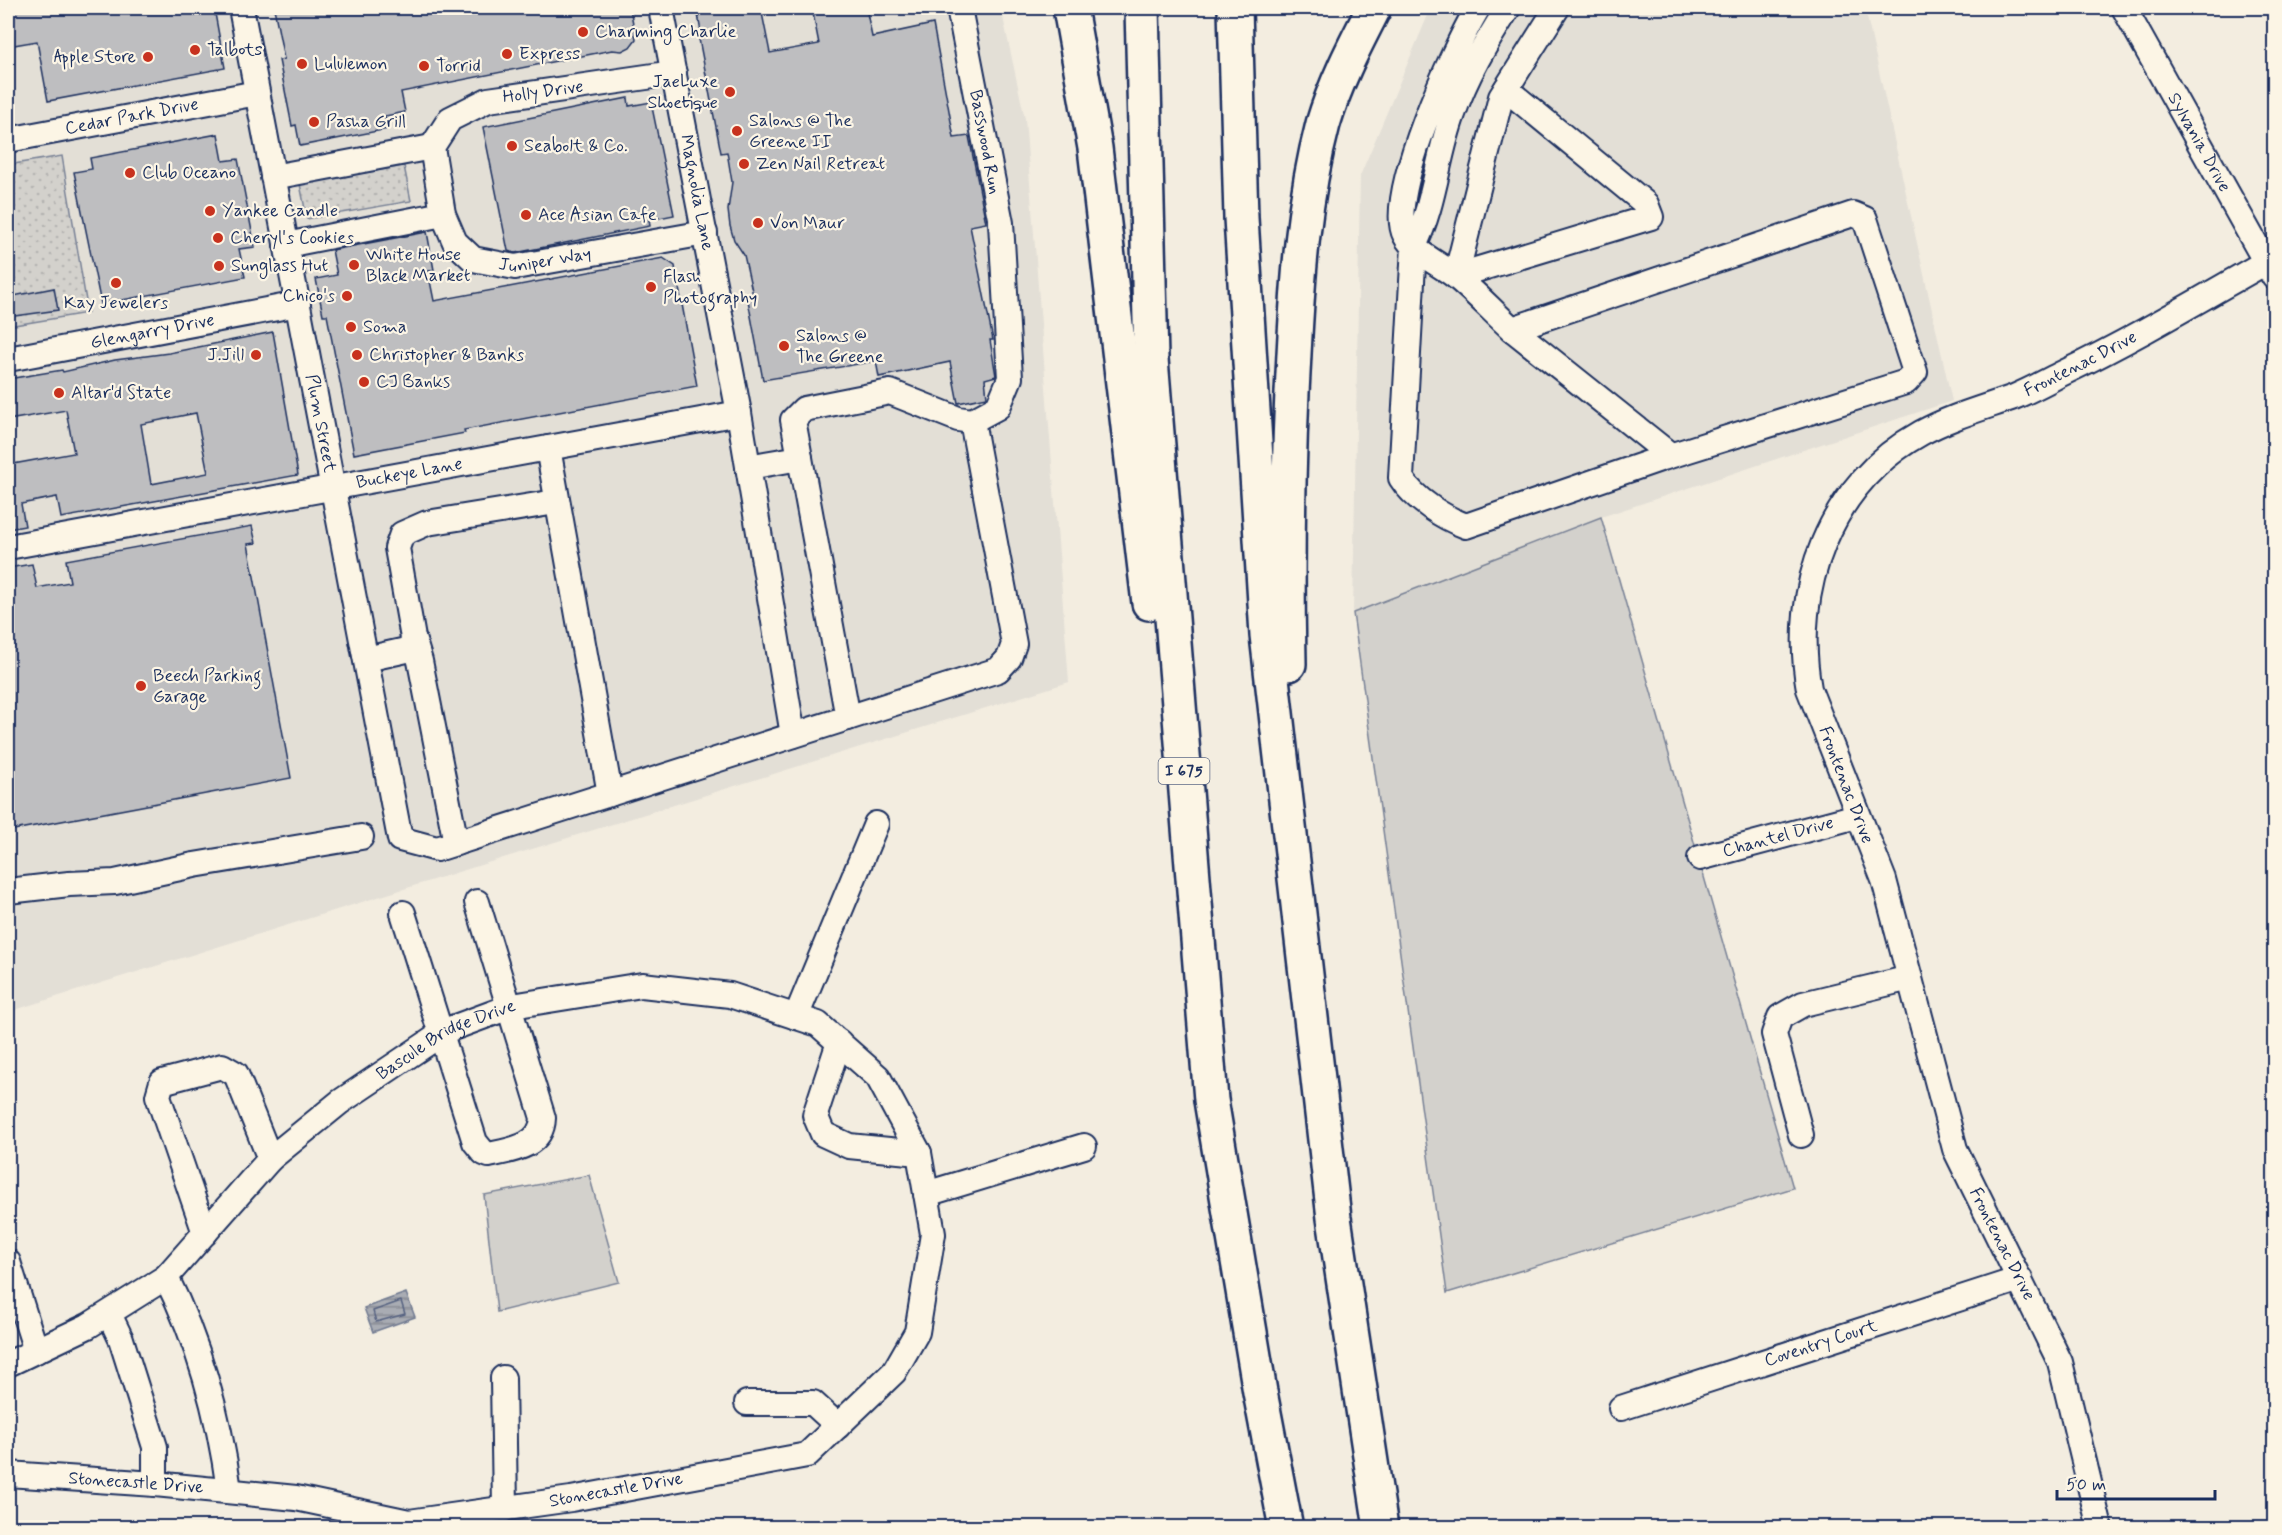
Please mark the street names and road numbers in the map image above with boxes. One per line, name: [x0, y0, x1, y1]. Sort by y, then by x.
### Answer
street label: Holly Drive: [501, 74, 585, 110]
street label: Basswood Run: [963, 88, 1007, 196]
street label: Sylvania Drive: [2162, 89, 2236, 196]
street label: Cedar Park Drive: [63, 92, 201, 141]
street label: Magnolia Lane: [674, 133, 719, 253]
street label: Juniper Way: [496, 242, 593, 279]
street label: Glengarry Drive: [88, 308, 216, 355]
street label: Frontenac Drive: [2020, 325, 2141, 403]
street label: Plum Street: [299, 372, 342, 475]
street label: Buckeye Lane: [354, 452, 464, 495]
street label: Frontenac Drive: [1813, 723, 1879, 847]
road number: I 675: [1158, 758, 1210, 784]
street label: Chantel Drive: [1720, 811, 1837, 863]
street label: Bascule Bridge Drive: [372, 994, 519, 1086]
street label: Frontenac Drive: [1963, 1183, 2041, 1305]
street label: Coventry Court: [1761, 1314, 1881, 1373]
street label: Stonecastle Drive: [68, 1466, 204, 1500]
street label: Stonecastle Drive: [547, 1466, 685, 1514]

